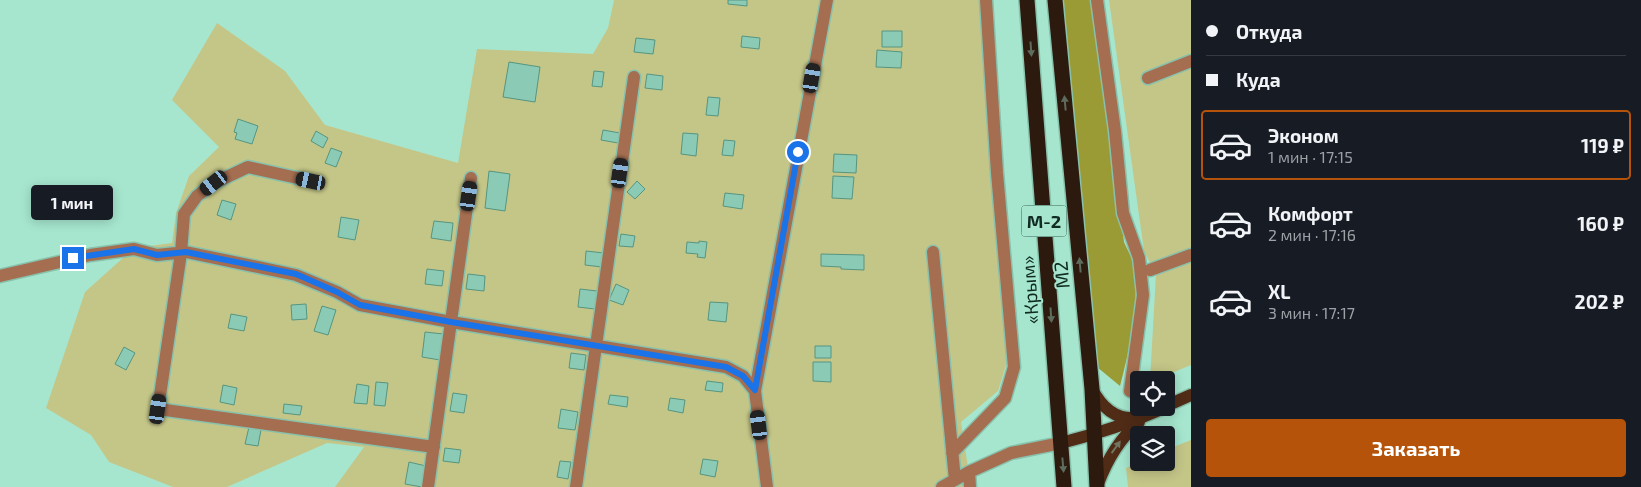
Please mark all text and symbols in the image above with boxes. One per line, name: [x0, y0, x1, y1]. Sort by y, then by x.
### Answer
text: Откуда: [1236, 20, 1302, 43]
one-way arrow: [1027, 41, 1035, 57]
car: [802, 62, 821, 94]
text: Куда: [1236, 68, 1281, 91]
one-way arrow: [1060, 95, 1068, 111]
icon: car: [1208, 123, 1253, 168]
text: Эконом: [1268, 124, 1339, 147]
text: 119 ₽: [1581, 134, 1624, 157]
route start: [787, 141, 809, 163]
text: 1 мин · 17:15: [1268, 147, 1353, 166]
car: [610, 157, 629, 189]
car: [197, 168, 230, 198]
car: [294, 171, 327, 191]
car: [459, 180, 478, 212]
callout: 1 мин: [32, 186, 114, 220]
text: 1 мин: [51, 193, 93, 212]
icon: car: [1208, 201, 1253, 246]
text: Комфорт: [1268, 202, 1353, 225]
road number: М-2: [1022, 206, 1066, 237]
text: 160 ₽: [1577, 212, 1624, 235]
text: 2 мин · 17:16: [1268, 225, 1356, 244]
route end: [62, 247, 84, 269]
street label: «Крым»: [1015, 255, 1043, 325]
one-way arrow: [1076, 256, 1084, 272]
street label: М2: [1048, 260, 1074, 290]
icon: car: [1208, 279, 1253, 324]
text: XL: [1268, 280, 1290, 303]
text: 202 ₽: [1575, 290, 1624, 313]
text: 3 мин · 17:17: [1268, 303, 1355, 322]
one-way arrow: [1047, 308, 1055, 324]
map controls: [1130, 371, 1175, 471]
button: locate: [1130, 371, 1175, 416]
car: [148, 393, 167, 425]
car: [749, 409, 768, 441]
button: Заказать: [1206, 419, 1626, 477]
button: layers: [1130, 426, 1175, 471]
one-way arrow: [1111, 441, 1122, 454]
one-way arrow: [1059, 457, 1067, 473]

